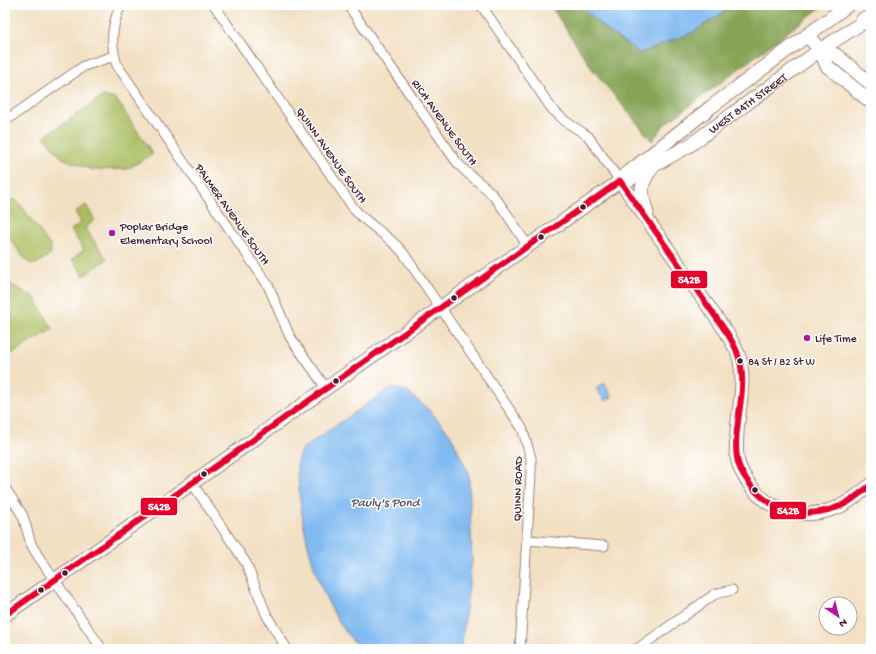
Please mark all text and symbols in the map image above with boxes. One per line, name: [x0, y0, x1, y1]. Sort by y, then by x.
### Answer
street label: WEST 84TH STREET: [707, 71, 792, 138]
street label: RICH AVENUE SOUTH: [407, 77, 479, 169]
street label: QUINN AVENUE SOUTH: [292, 105, 369, 207]
street label: PALMER AVENUE SOUTH: [190, 161, 272, 269]
unlabelled marker: [578, 202, 588, 212]
place label: Poplar Bridge Elementary School: [119, 221, 213, 249]
marker: Poplar Bridge Elementary School: [107, 228, 117, 238]
unlabelled marker: [536, 232, 546, 242]
line badge: 542B: [670, 270, 708, 289]
text: 542B: [678, 275, 701, 287]
unlabelled marker: [449, 293, 459, 303]
marker: Life Time: [802, 333, 812, 343]
place label: Life Time: [815, 333, 857, 347]
marker: 84 St / 82 St W: [735, 356, 745, 366]
place label: 84 St / 82 St W: [748, 357, 815, 369]
unlabelled marker: [331, 376, 341, 386]
street label: QUINN ROAD: [511, 456, 527, 522]
unlabelled marker: [199, 469, 209, 479]
unlabelled marker: [750, 485, 760, 495]
water label: Pauly's Pond: [351, 496, 421, 511]
line badge: 542B: [140, 497, 178, 516]
line badge: 542B: [769, 501, 807, 520]
text: 542B: [148, 502, 171, 514]
text: 542B: [777, 506, 800, 518]
unlabelled marker: [60, 568, 70, 578]
unlabelled marker: [36, 585, 46, 595]
north arrow: [818, 596, 858, 636]
text: N: [836, 616, 849, 630]

